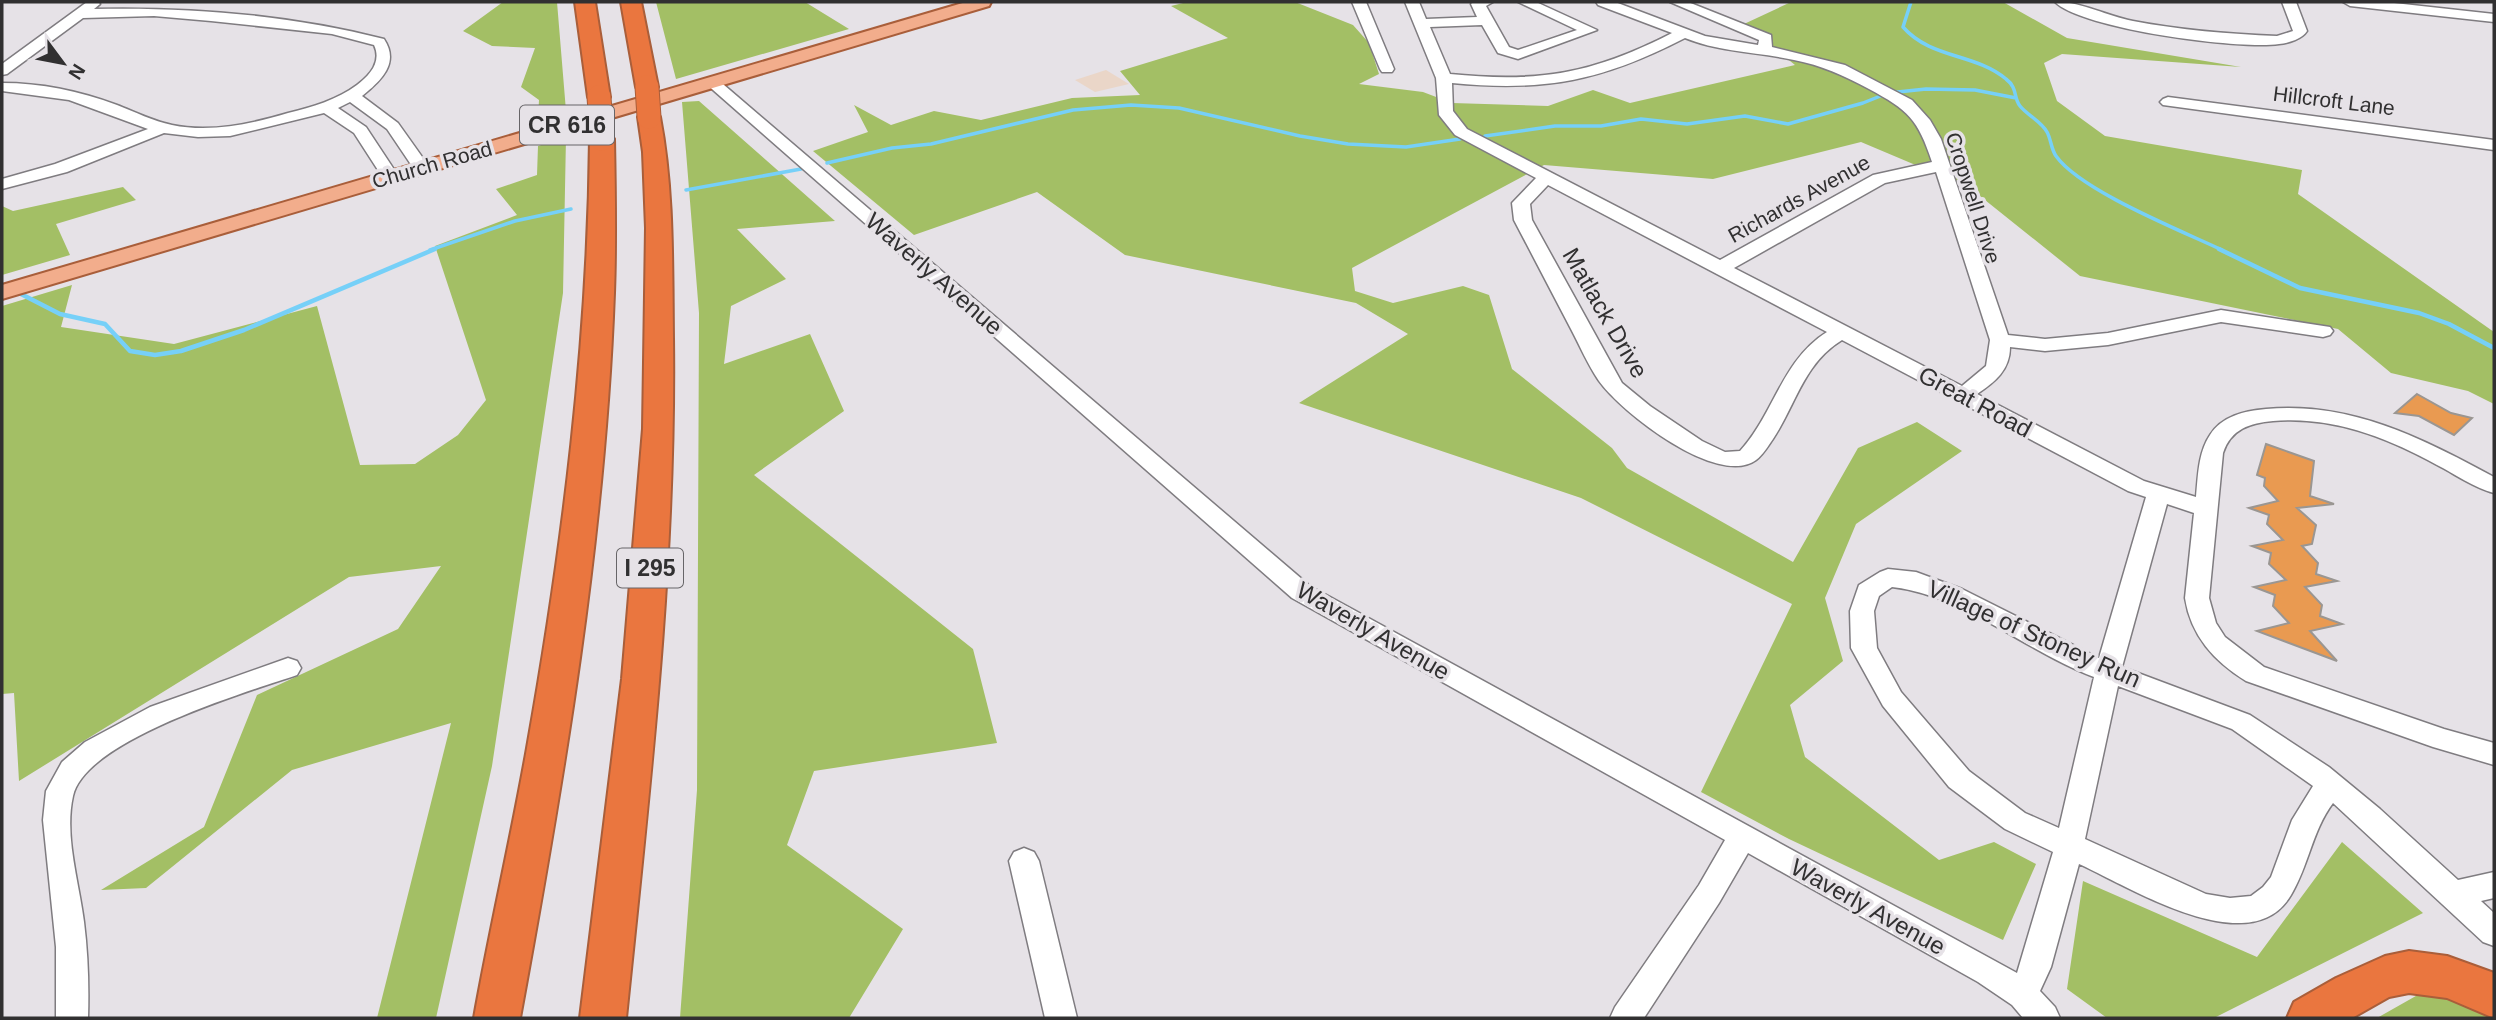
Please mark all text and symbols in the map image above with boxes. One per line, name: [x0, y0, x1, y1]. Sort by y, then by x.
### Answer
north arrow: [28, 28, 98, 98]
text: N: [64, 60, 90, 83]
street label: Hillcroft Lane: [2272, 82, 2396, 119]
road number: CR 616: [520, 106, 614, 144]
street label: Cropwell Drive: [1941, 129, 2006, 266]
street label: Church Road: [369, 136, 495, 193]
street label: Richards Avenue: [1724, 150, 1874, 247]
street label: Waverly Avenue: [861, 207, 1008, 340]
street label: Matlack Drive: [1557, 243, 1653, 382]
street label: Great Road: [1914, 361, 2036, 443]
road number: I 295: [617, 548, 683, 588]
street label: Village of Stoney Run: [1923, 574, 2145, 693]
street label: Waverly Avenue: [1292, 576, 1455, 685]
street label: Waverly Avenue: [1786, 853, 1950, 960]

